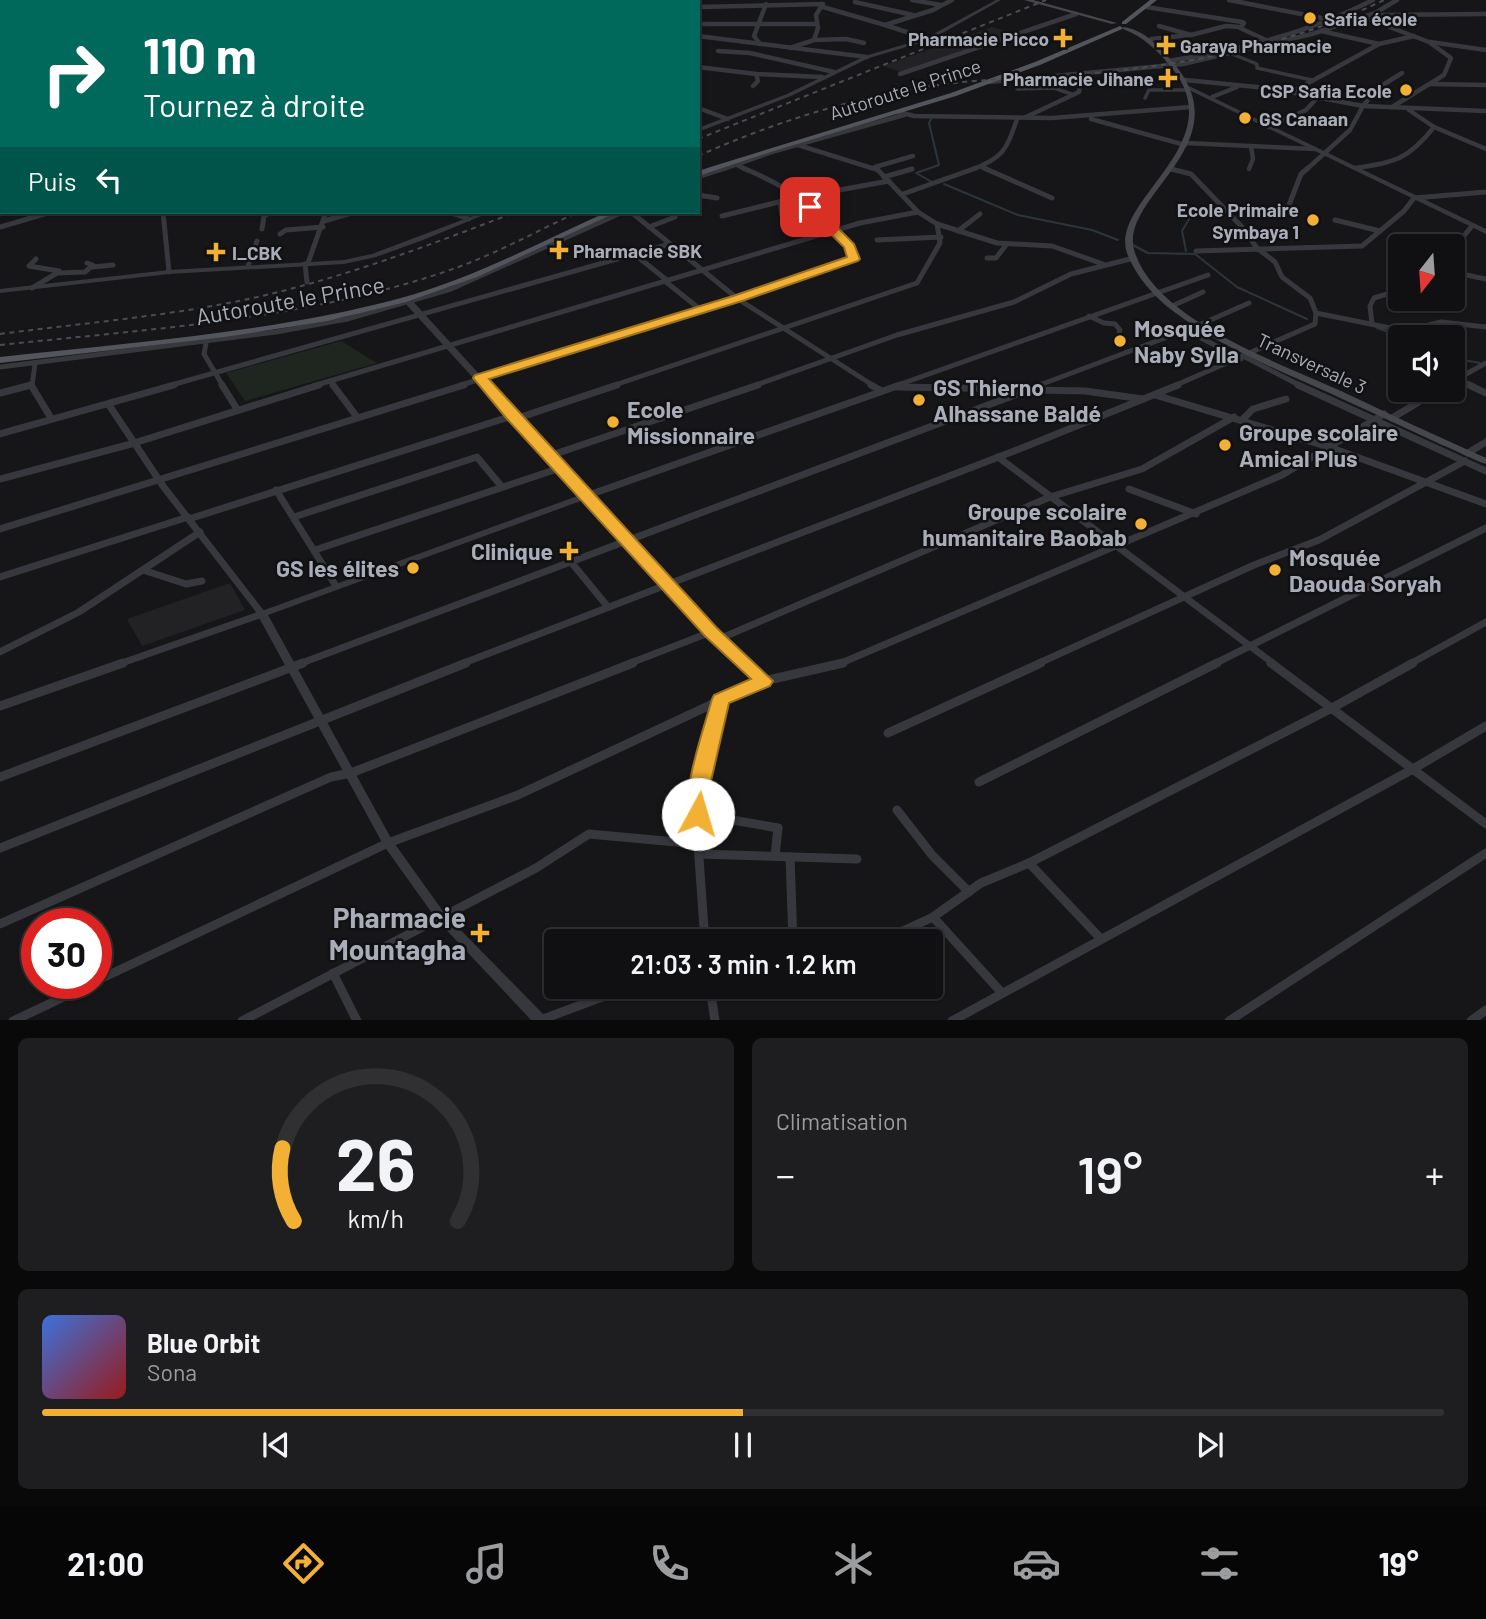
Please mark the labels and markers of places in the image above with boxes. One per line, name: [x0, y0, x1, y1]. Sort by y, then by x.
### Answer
place label: Safia école: [1324, 7, 1417, 30]
marker: Safia école: [1302, 10, 1318, 26]
place label: Pharmacie Picco: [908, 27, 1049, 50]
marker: Pharmacie Picco: [1055, 30, 1071, 46]
place label: Garaya Pharmacie: [1180, 34, 1332, 57]
marker: Garaya Pharmacie: [1158, 37, 1174, 53]
place label: Pharmacie Jihane: [1003, 67, 1154, 90]
marker: Pharmacie Jihane: [1160, 70, 1176, 86]
place label: CSP Safia Ecole: [1260, 79, 1392, 102]
marker: CSP Safia Ecole: [1398, 82, 1414, 98]
place label: GS Canaan: [1259, 107, 1348, 130]
marker: GS Canaan: [1237, 110, 1253, 126]
pin: [780, 177, 840, 237]
place label: Ecole Primaire Symbaya 1: [1177, 198, 1299, 243]
marker: Ecole Primaire Symbaya 1: [1305, 212, 1321, 228]
place label: Pharmacie SBK: [573, 239, 702, 262]
place label: I_CBK: [232, 241, 282, 264]
marker: I_CBK: [206, 242, 226, 262]
marker: Pharmacie SBK: [551, 242, 567, 258]
place label: Mosquée Naby Sylla: [1134, 314, 1239, 368]
marker: Mosquée Naby Sylla: [1112, 333, 1128, 349]
place label: GS Thierno Alhassane Baldé: [933, 373, 1101, 427]
marker: GS Thierno Alhassane Baldé: [911, 392, 927, 408]
place label: Ecole Missionnaire: [627, 395, 755, 449]
marker: Ecole Missionnaire: [605, 414, 621, 430]
place label: Groupe scolaire Amical Plus: [1239, 418, 1398, 472]
marker: Groupe scolaire Amical Plus: [1217, 437, 1233, 453]
place label: Groupe scolaire humanitaire Baobab: [922, 497, 1127, 551]
marker: Groupe scolaire humanitaire Baobab: [1133, 516, 1149, 532]
place label: Clinique: [471, 537, 553, 565]
marker: Clinique: [559, 541, 579, 561]
place label: Mosquée Daouda Soryah: [1289, 543, 1442, 597]
place label: GS les élites: [276, 554, 399, 582]
marker: GS les élites: [405, 560, 421, 576]
marker: Mosquée Daouda Soryah: [1267, 562, 1283, 578]
place label: Pharmacie Mountagha: [329, 900, 466, 966]
marker: Pharmacie Mountagha: [472, 925, 488, 941]

